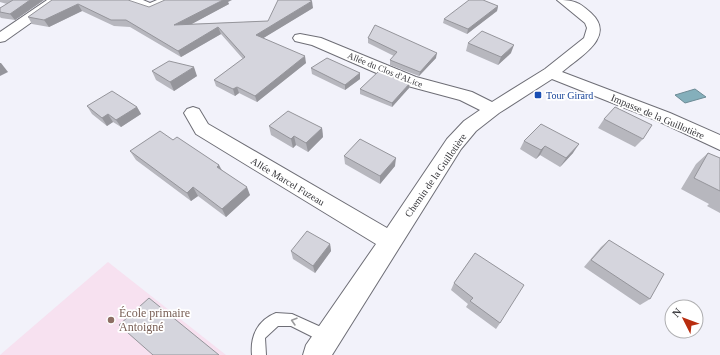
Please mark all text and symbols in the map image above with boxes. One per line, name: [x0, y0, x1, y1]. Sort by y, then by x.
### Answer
street label: Allée du Clos d'ALice: [346, 50, 424, 90]
marker: Tour Girard: [533, 90, 543, 100]
place label: Tour Girard: [546, 90, 593, 101]
street label: Impasse de la Guillotière: [610, 92, 707, 141]
street label: Chemin de la Guillotière: [402, 131, 469, 219]
street label: Allée Marcel Fuzeau: [249, 155, 327, 208]
north arrow: [664, 299, 704, 339]
text: N: [669, 305, 684, 319]
place label: École primaire Antoigné: [119, 306, 190, 334]
marker: École primaire Antoigné: [106, 315, 116, 325]
one-way arrow: [290, 317, 297, 326]

